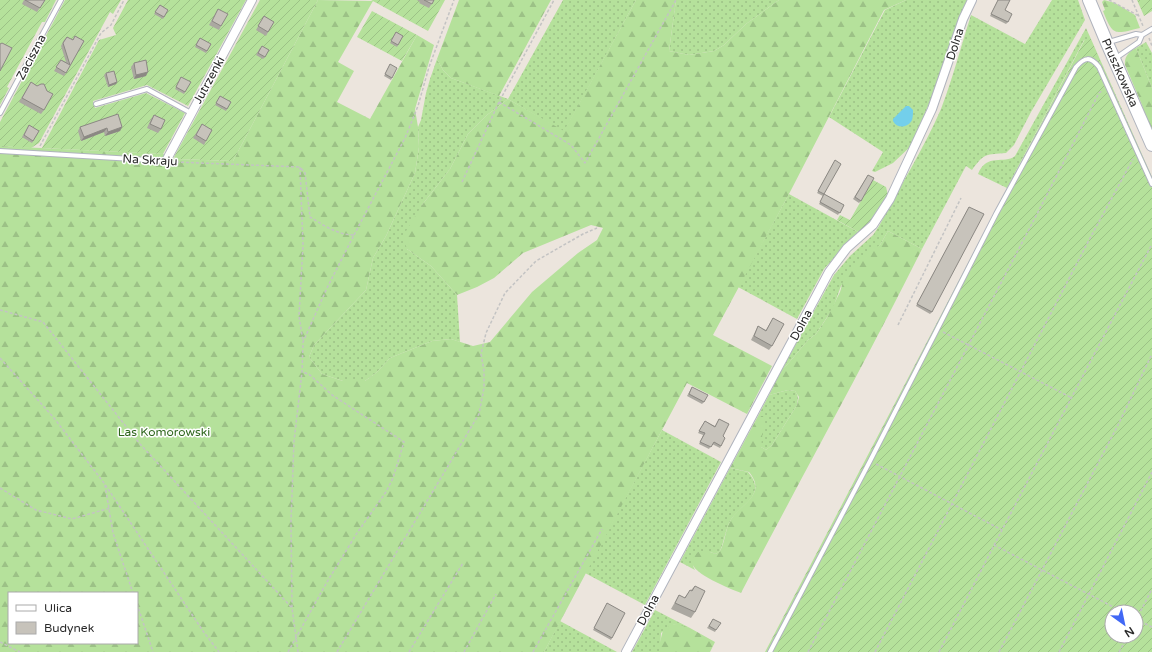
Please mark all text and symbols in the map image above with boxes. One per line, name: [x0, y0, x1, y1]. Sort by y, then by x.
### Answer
street label: Dolna: [943, 26, 967, 62]
street label: Zaciszna: [13, 32, 49, 82]
street label: Pruszkowska: [1099, 36, 1141, 109]
street label: Jutrzenki: [190, 54, 228, 106]
street label: Na Skraju: [122, 152, 178, 168]
street label: Dolna: [787, 307, 815, 343]
park label: Las Komorowski: [118, 425, 210, 439]
legend: [8, 592, 138, 644]
street label: Dolna: [634, 592, 662, 628]
text: Ulica: [44, 601, 72, 615]
north arrow: [1104, 604, 1144, 644]
text: Budynek: [44, 621, 95, 635]
text: N: [1122, 624, 1136, 640]

